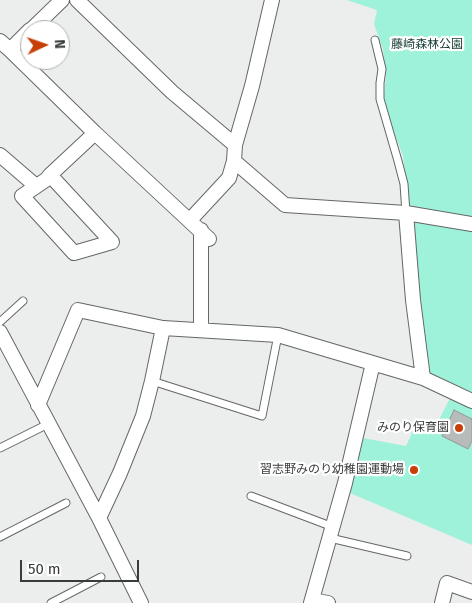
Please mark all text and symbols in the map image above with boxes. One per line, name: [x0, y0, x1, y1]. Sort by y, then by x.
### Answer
north arrow: [20, 20, 70, 70]
park label: 藤崎森林公園: [391, 38, 463, 52]
text: N: [51, 39, 68, 49]
place label: みのり保育園: [377, 421, 449, 435]
marker: みのり保育園: [453, 422, 465, 434]
place label: 習志野みのり幼稚園運動場: [260, 463, 404, 477]
marker: 習志野みのり幼稚園運動場: [408, 464, 420, 476]
scale bar: [22, 550, 141, 582]
text: 50 m: [28, 560, 61, 578]

